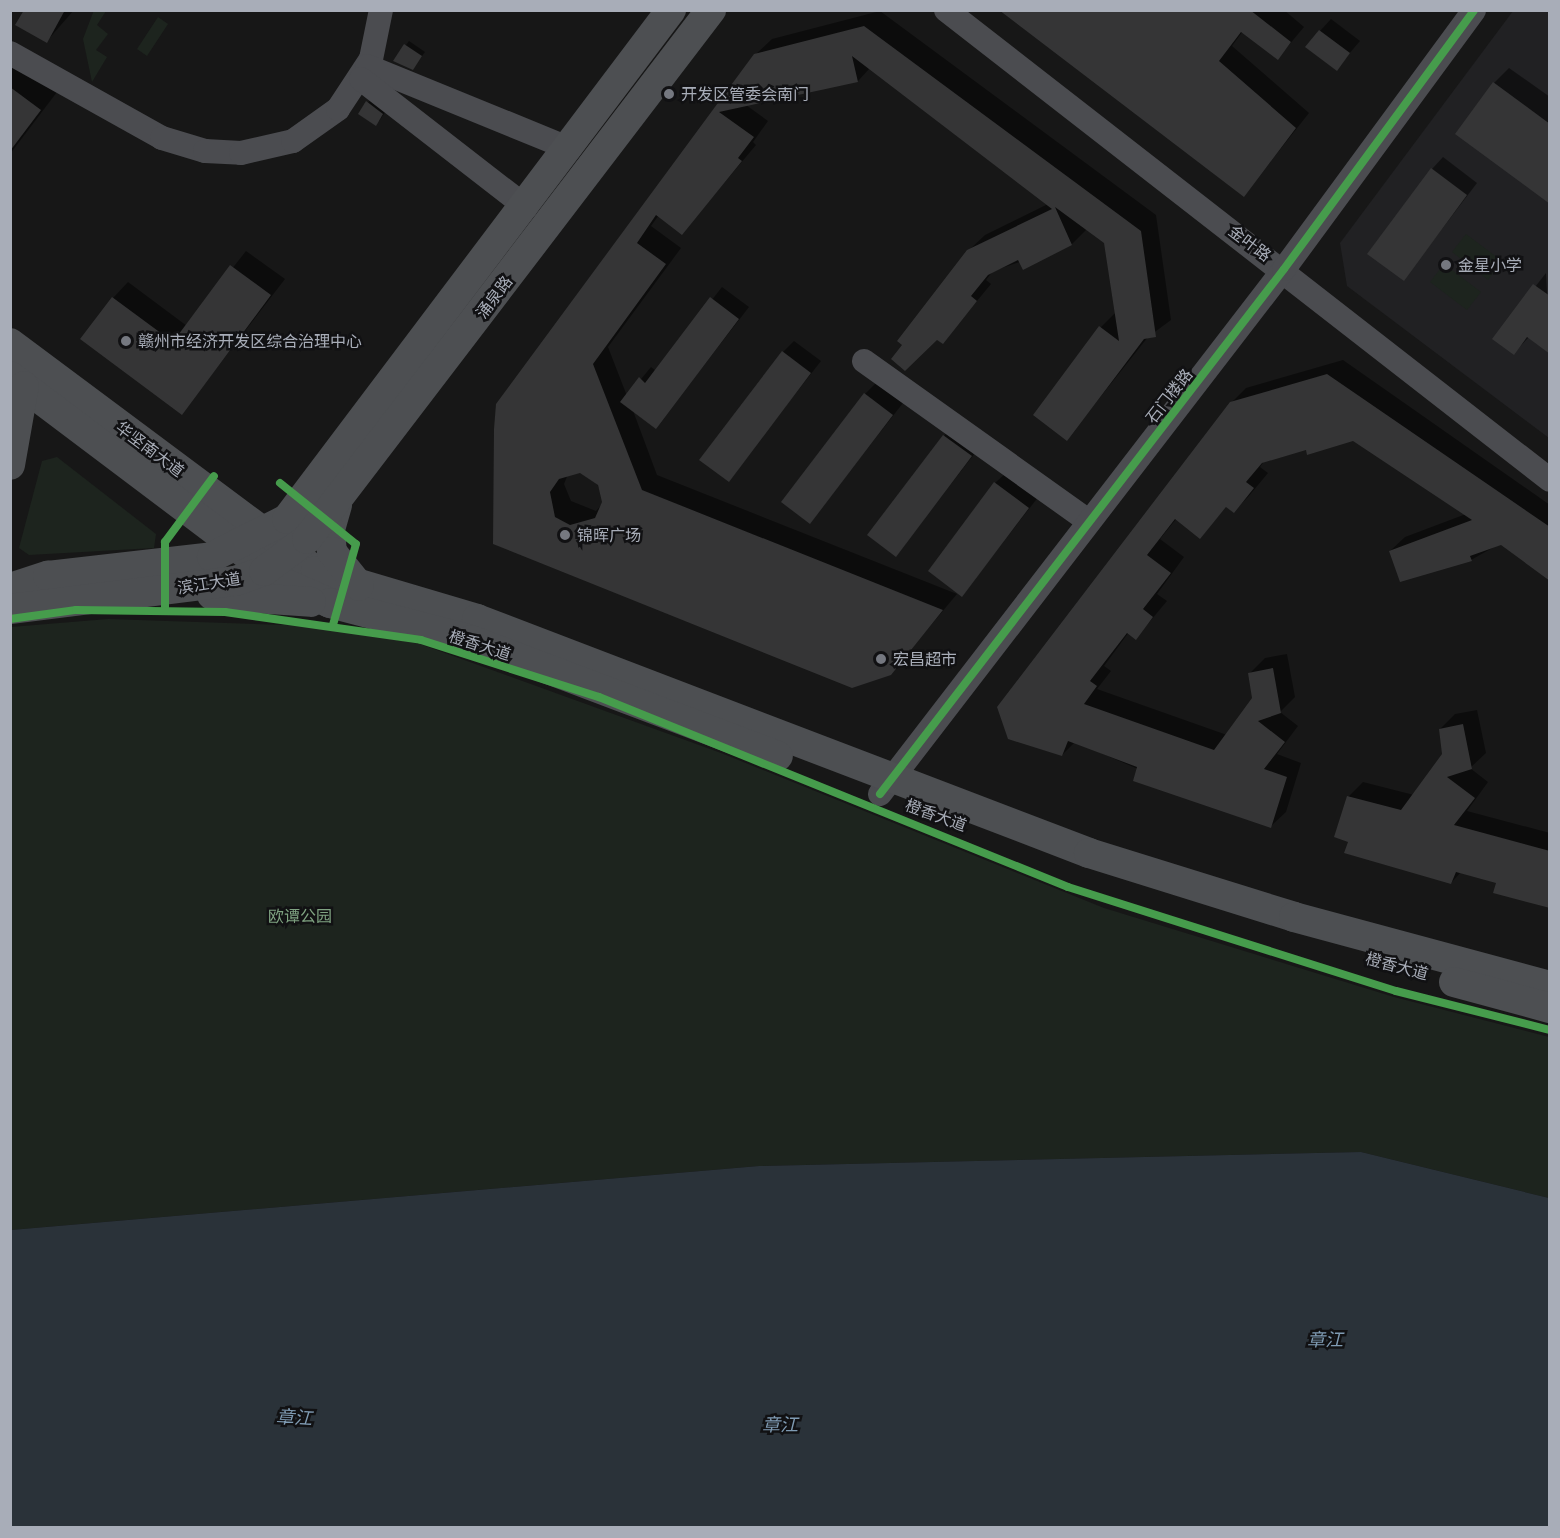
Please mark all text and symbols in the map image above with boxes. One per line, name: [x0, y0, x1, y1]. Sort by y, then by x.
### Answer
place label: 开发区管委会南门: [681, 84, 809, 104]
marker: 开发区管委会南门: [662, 87, 676, 101]
street label: 金叶路: [1225, 221, 1275, 265]
place label: 金星小学: [1458, 255, 1522, 275]
marker: 金星小学: [1439, 258, 1453, 272]
street label: 涌泉路: [472, 272, 516, 322]
place label: 赣州市经济开发区综合治理中心: [138, 331, 362, 351]
marker: 赣州市经济开发区综合治理中心: [119, 334, 133, 348]
street label: 石门楼路: [1142, 365, 1196, 427]
street label: 华坚南大道: [112, 417, 188, 481]
place label: 锦晖广场: [577, 525, 641, 545]
marker: 锦晖广场: [558, 528, 572, 542]
street label: 滨江大道: [176, 569, 242, 597]
street label: 橙香大道: [447, 626, 513, 664]
place label: 宏昌超市: [893, 649, 957, 669]
marker: 宏昌超市: [874, 652, 888, 666]
street label: 橙香大道: [903, 795, 969, 835]
park label: 欧谭公园: [268, 906, 332, 926]
street label: 橙香大道: [1364, 948, 1430, 984]
water label: 章江: [1307, 1329, 1343, 1351]
water label: 章江: [275, 1406, 313, 1430]
water label: 章江: [762, 1414, 798, 1436]

